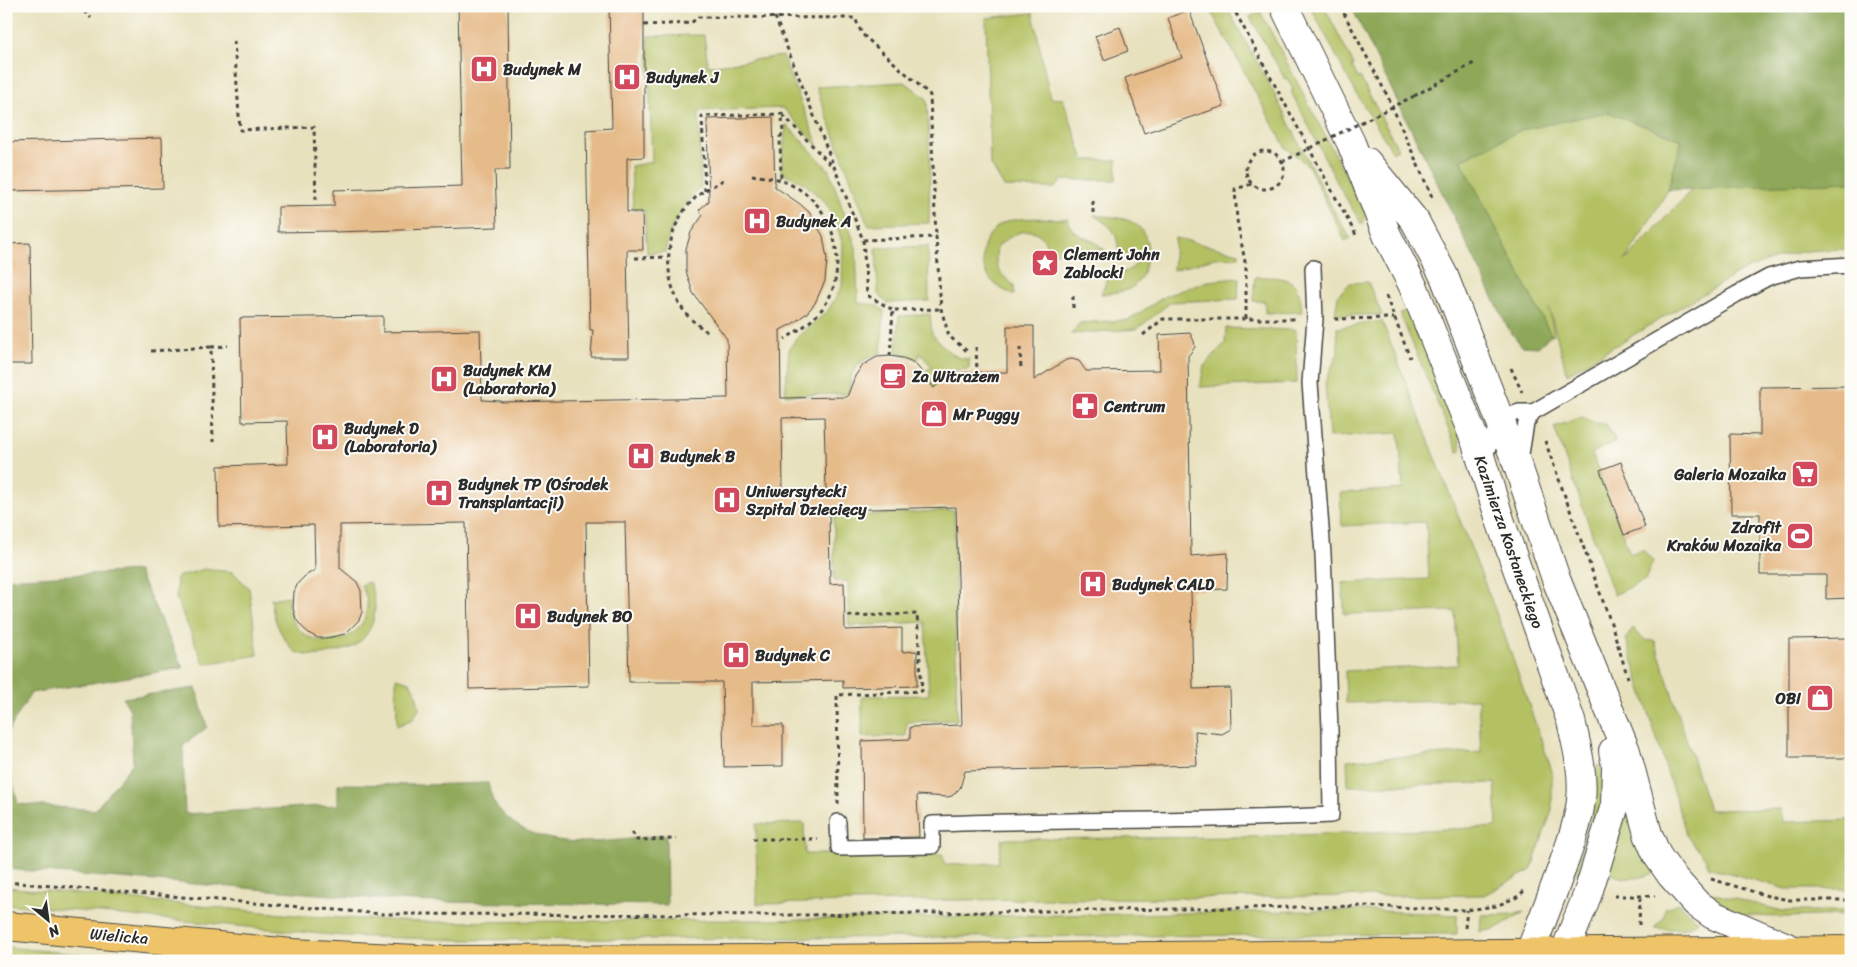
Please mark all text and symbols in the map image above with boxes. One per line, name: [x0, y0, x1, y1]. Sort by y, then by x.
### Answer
hospital icon: Budynek M: [469, 54, 499, 84]
place label: Budynek M: [503, 55, 582, 84]
hospital icon: Budynek J: [612, 62, 642, 92]
place label: Budynek J: [646, 63, 720, 92]
hospital icon: Budynek A: [742, 206, 772, 236]
place label: Budynek A: [776, 207, 851, 236]
place label: Clement John Zablocki: [1063, 240, 1160, 287]
place icon: Clement John Zablocki: [1030, 248, 1060, 278]
place label: Budynek KM (Laboratoria): [463, 356, 556, 403]
cafe icon: Za Witrażem: [878, 361, 908, 391]
place label: Za Witrażem: [911, 362, 1000, 391]
hospital icon: Budynek KM (Laboratoria): [429, 364, 459, 394]
pharmacy icon: Centrum: [1070, 391, 1100, 421]
place label: Centrum: [1103, 392, 1166, 421]
shop icon: Mr Puggy: [919, 399, 949, 429]
place label: Mr Puggy: [952, 400, 1020, 429]
place label: Budynek D (Laboratoria): [344, 414, 437, 461]
hospital icon: Budynek D (Laboratoria): [310, 422, 340, 452]
hospital icon: Budynek B: [626, 441, 656, 471]
place label: Budynek B: [660, 442, 736, 471]
street label: Kazimierza Kostaneckiego: [1466, 451, 1552, 633]
supermarket icon: Galeria Mozaika: [1790, 459, 1820, 489]
place label: Galeria Mozaika: [1673, 460, 1787, 489]
place label: Budynek TP (Ośrodek Transplantacji): [458, 470, 609, 517]
place label: Uniwersytecki Szpital Dziecięcy: [745, 477, 867, 524]
hospital icon: Budynek TP (Ośrodek Transplantacji): [424, 478, 454, 508]
hospital icon: Uniwersytecki Szpital Dziecięcy: [712, 485, 742, 515]
place label: Zdrofit Kraków Mozaika: [1666, 513, 1783, 560]
sports icon: Zdrofit Kraków Mozaika: [1785, 521, 1815, 551]
hospital icon: Budynek CALD: [1078, 569, 1108, 599]
place label: Budynek CALD: [1112, 570, 1215, 599]
hospital icon: Budynek BO: [513, 601, 543, 631]
place label: Budynek BO: [547, 602, 633, 631]
hospital icon: Budynek C: [721, 640, 751, 670]
place label: Budynek C: [755, 641, 831, 670]
shop icon: OBI: [1805, 683, 1835, 713]
place label: OBI: [1775, 684, 1802, 713]
north arrow: [22, 894, 72, 944]
text: N: [43, 917, 65, 944]
street label: Wielicka: [89, 919, 149, 953]

